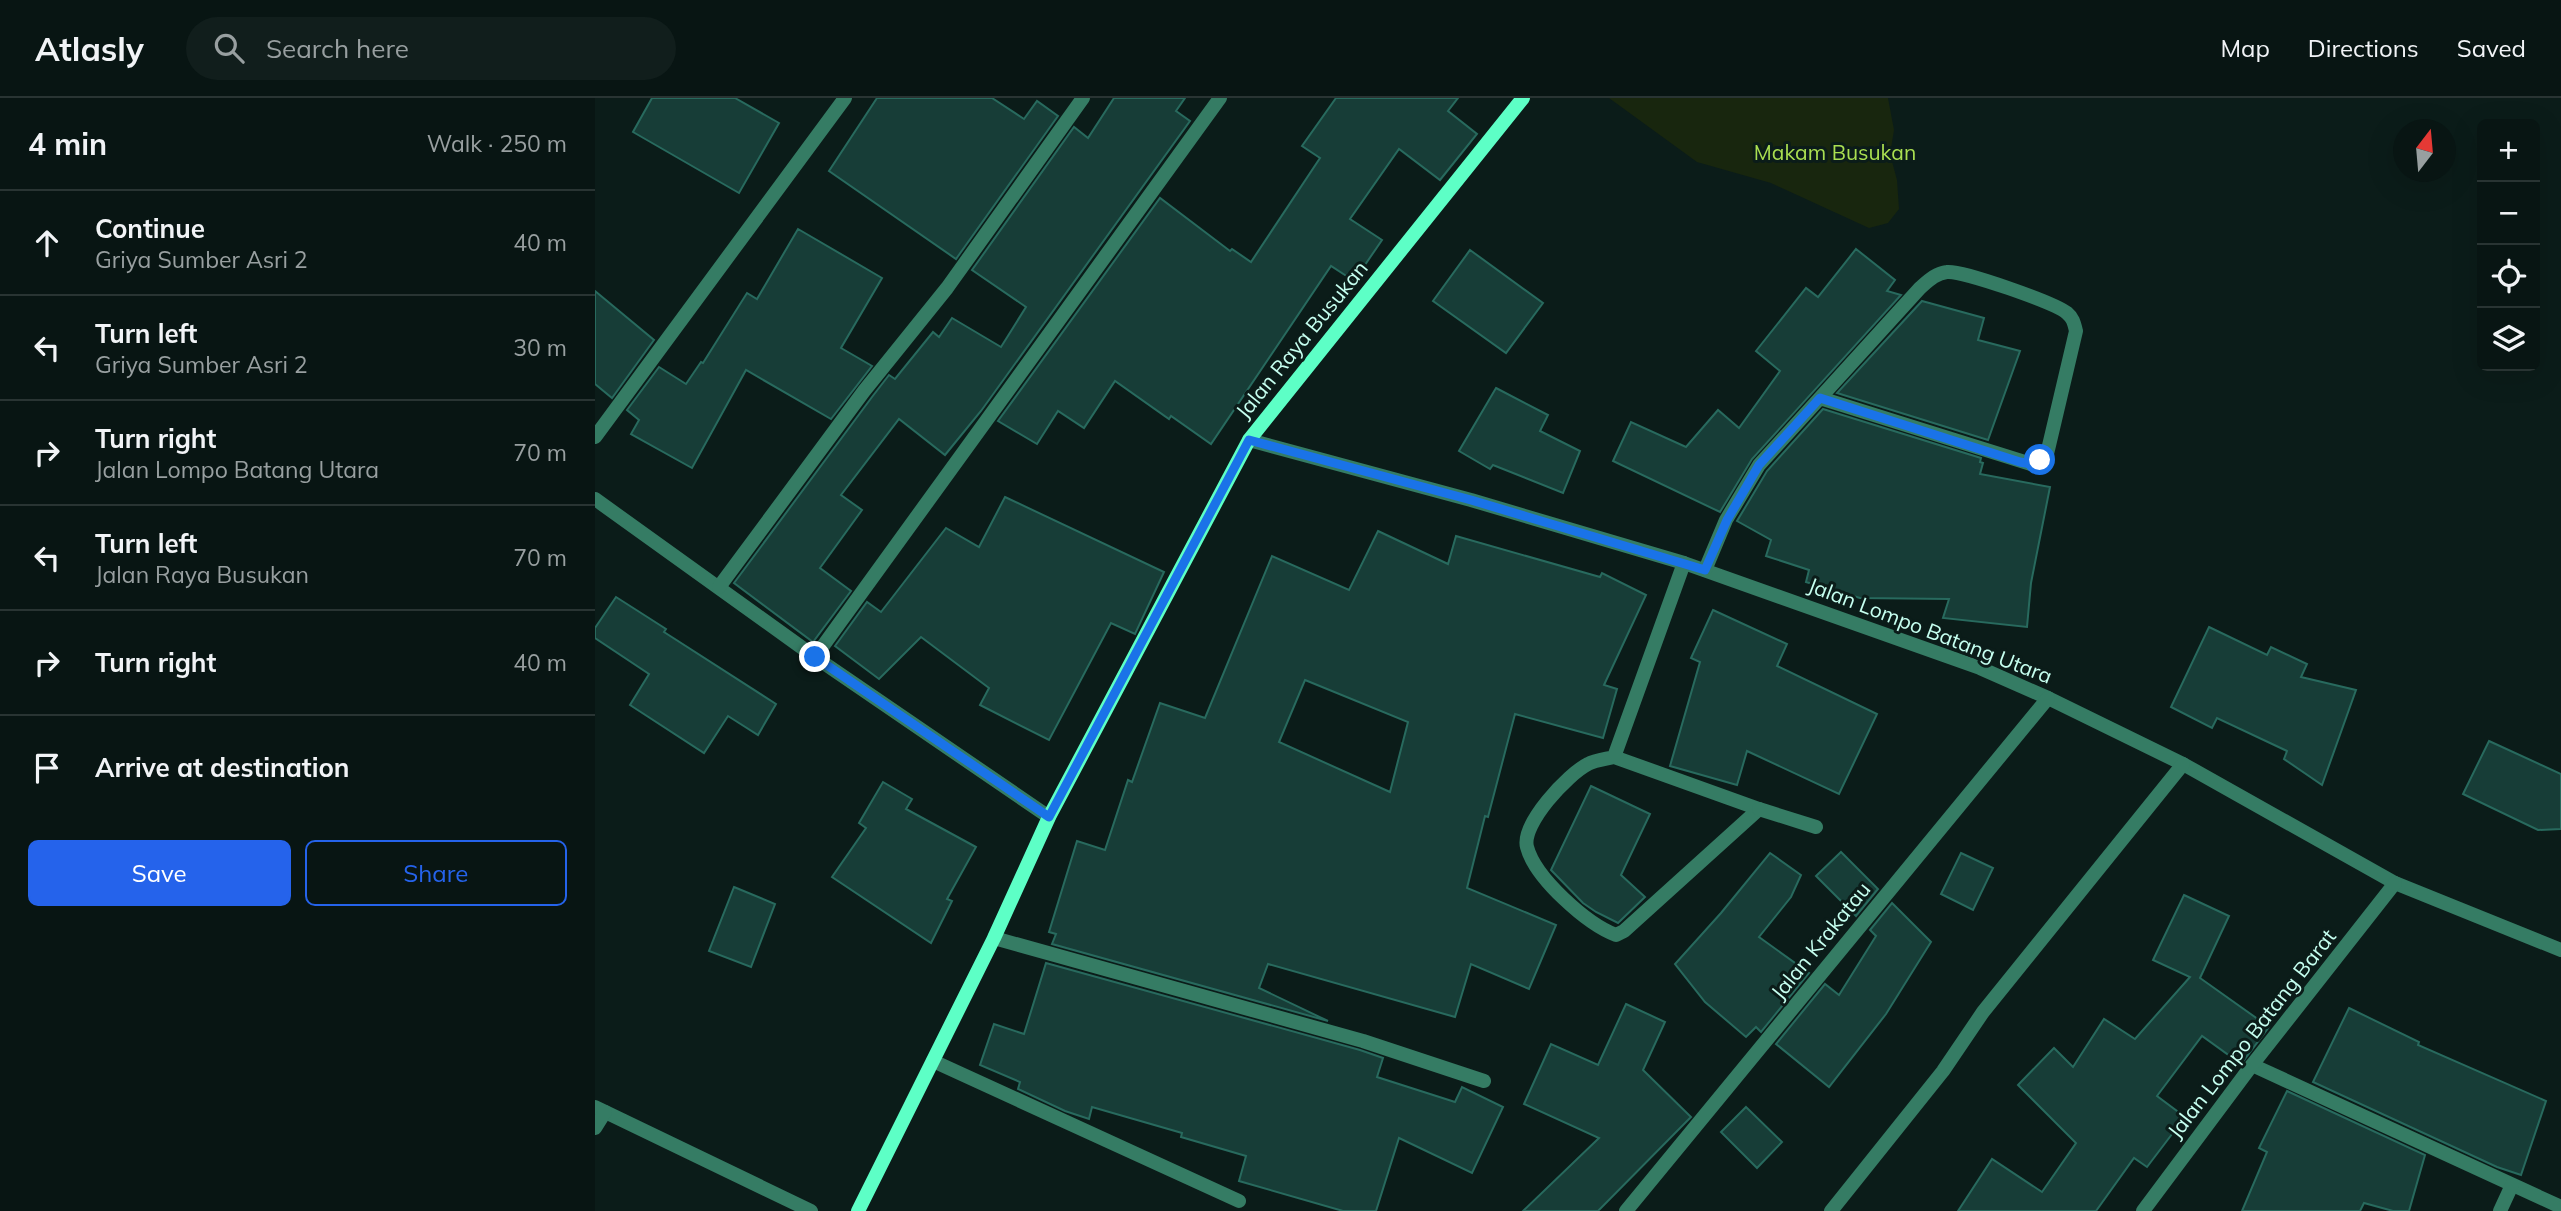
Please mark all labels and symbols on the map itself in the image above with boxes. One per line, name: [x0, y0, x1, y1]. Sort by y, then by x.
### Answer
north arrow: [2393, 119, 2456, 182]
park label: Makam Busukan: [1754, 139, 1916, 165]
street label: Jalan Raya Busukan: [1230, 255, 1373, 423]
route start: [2024, 444, 2055, 475]
street label: Jalan Lompo Batang Utara: [1805, 571, 2056, 689]
route end: [799, 641, 830, 672]
street label: Jalan Krakatau: [1765, 876, 1876, 1004]
street label: Jalan Lompo Batang Barat: [2161, 924, 2341, 1143]

